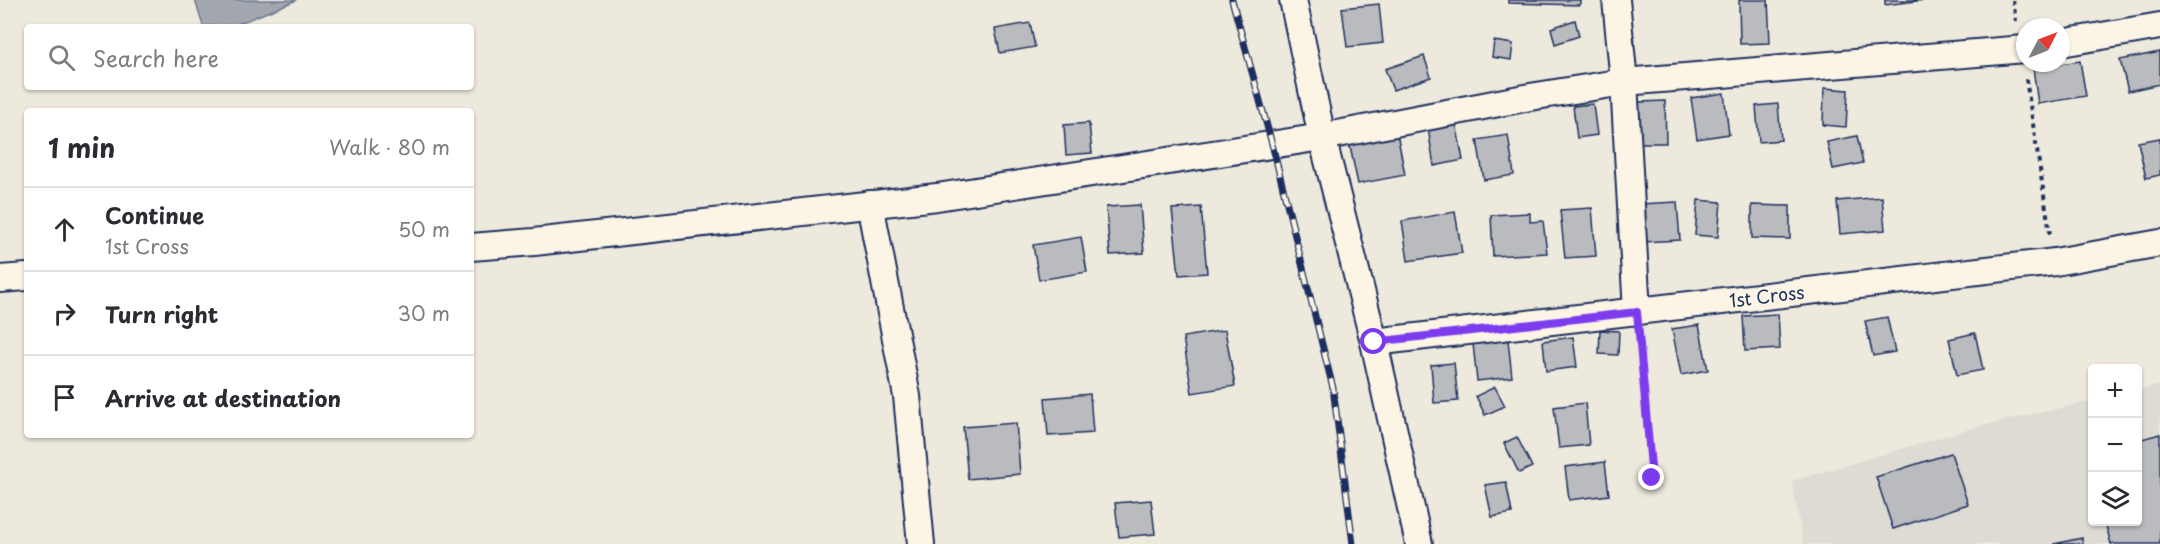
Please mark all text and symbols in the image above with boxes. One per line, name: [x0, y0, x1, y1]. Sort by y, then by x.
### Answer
north arrow: [2016, 18, 2070, 72]
search box: [24, 24, 474, 90]
icon: search: [45, 41, 78, 74]
text: Search here: [93, 41, 219, 74]
text: 1 min: [48, 128, 115, 167]
text: Walk · 80 m: [329, 132, 450, 162]
text: Continue: [105, 198, 204, 231]
icon: ahead: [48, 213, 81, 246]
text: 50 m: [398, 214, 450, 244]
text: 1st Cross: [105, 231, 189, 261]
street label: 1st Cross: [1728, 278, 1806, 314]
icon: right: [48, 297, 81, 330]
text: Turn right: [105, 297, 218, 330]
text: 30 m: [397, 298, 450, 328]
route start: [1360, 328, 1386, 354]
map controls: [2088, 364, 2142, 526]
button: +: [2088, 364, 2142, 418]
icon: arrive: [48, 381, 81, 414]
text: Arrive at destination: [105, 381, 341, 414]
button: −: [2088, 418, 2142, 472]
route end: [1638, 464, 1664, 490]
button: layers: [2088, 472, 2142, 526]

